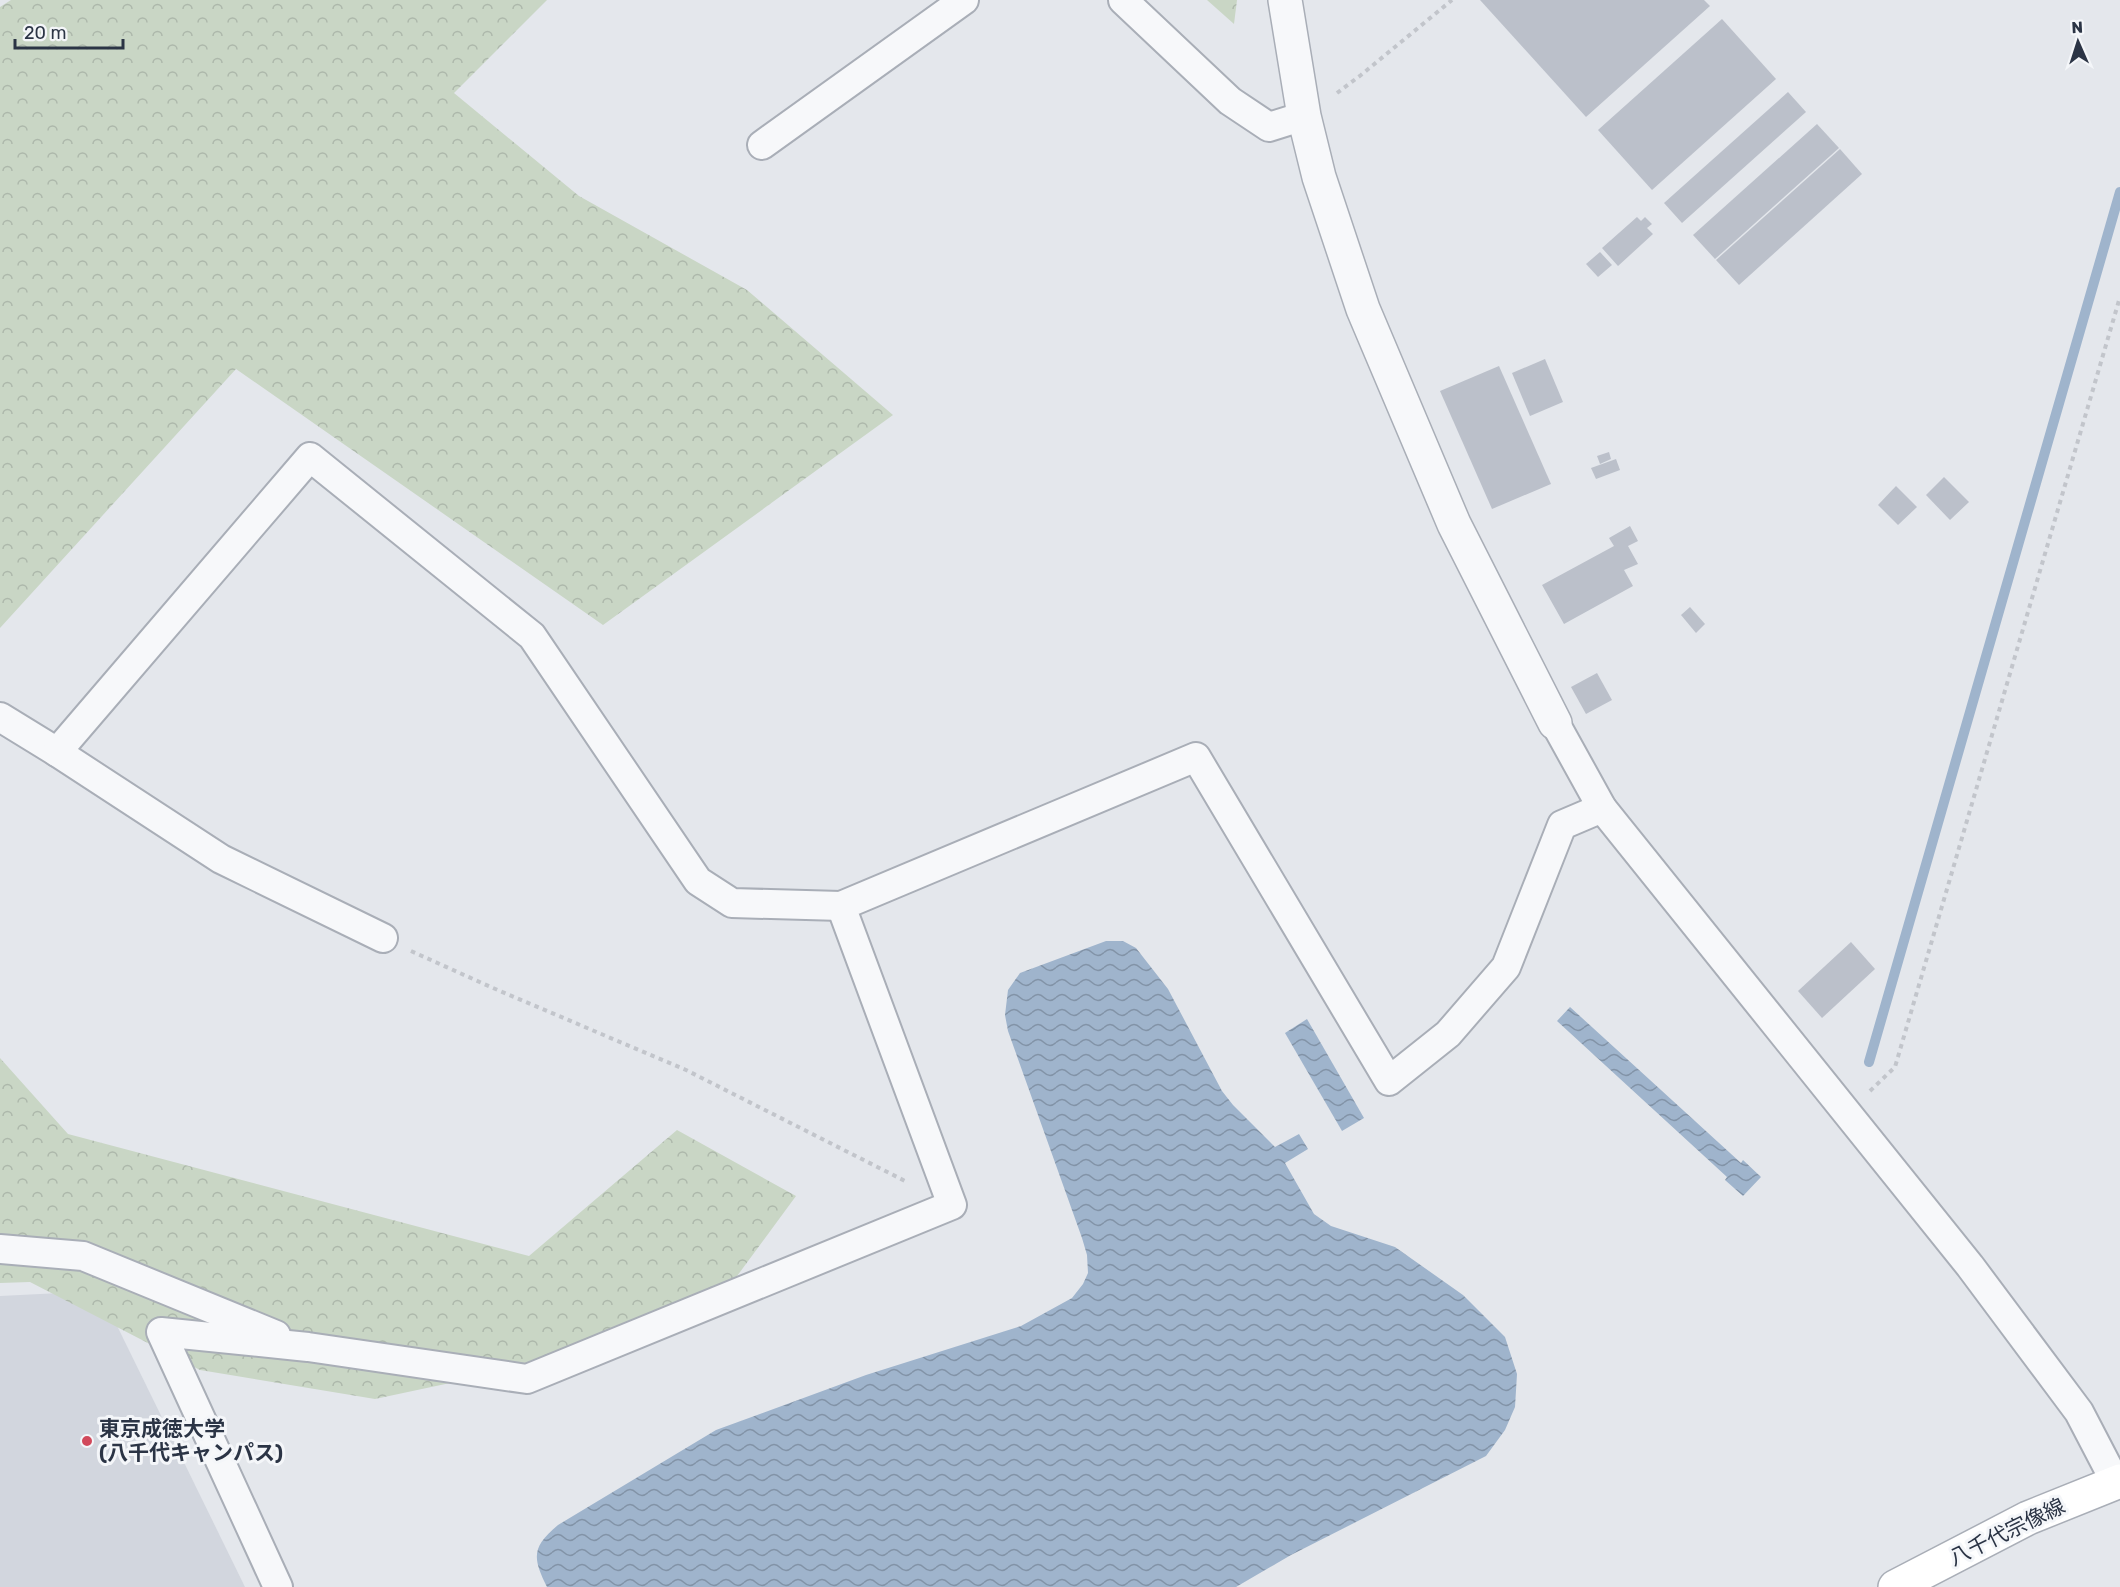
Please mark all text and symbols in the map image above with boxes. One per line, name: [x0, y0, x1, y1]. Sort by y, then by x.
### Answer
scale bar: [15, 12, 123, 50]
north arrow: [2048, 12, 2108, 72]
text: N: [2071, 18, 2083, 37]
text: 20 m: [24, 22, 66, 44]
place label: 東京成徳大学 (八千代キャンパス): [99, 1416, 283, 1465]
marker: 東京成徳大学 (八千代キャンパス): [80, 1434, 94, 1448]
street label: 八千代宗像線: [1945, 1493, 2069, 1570]

